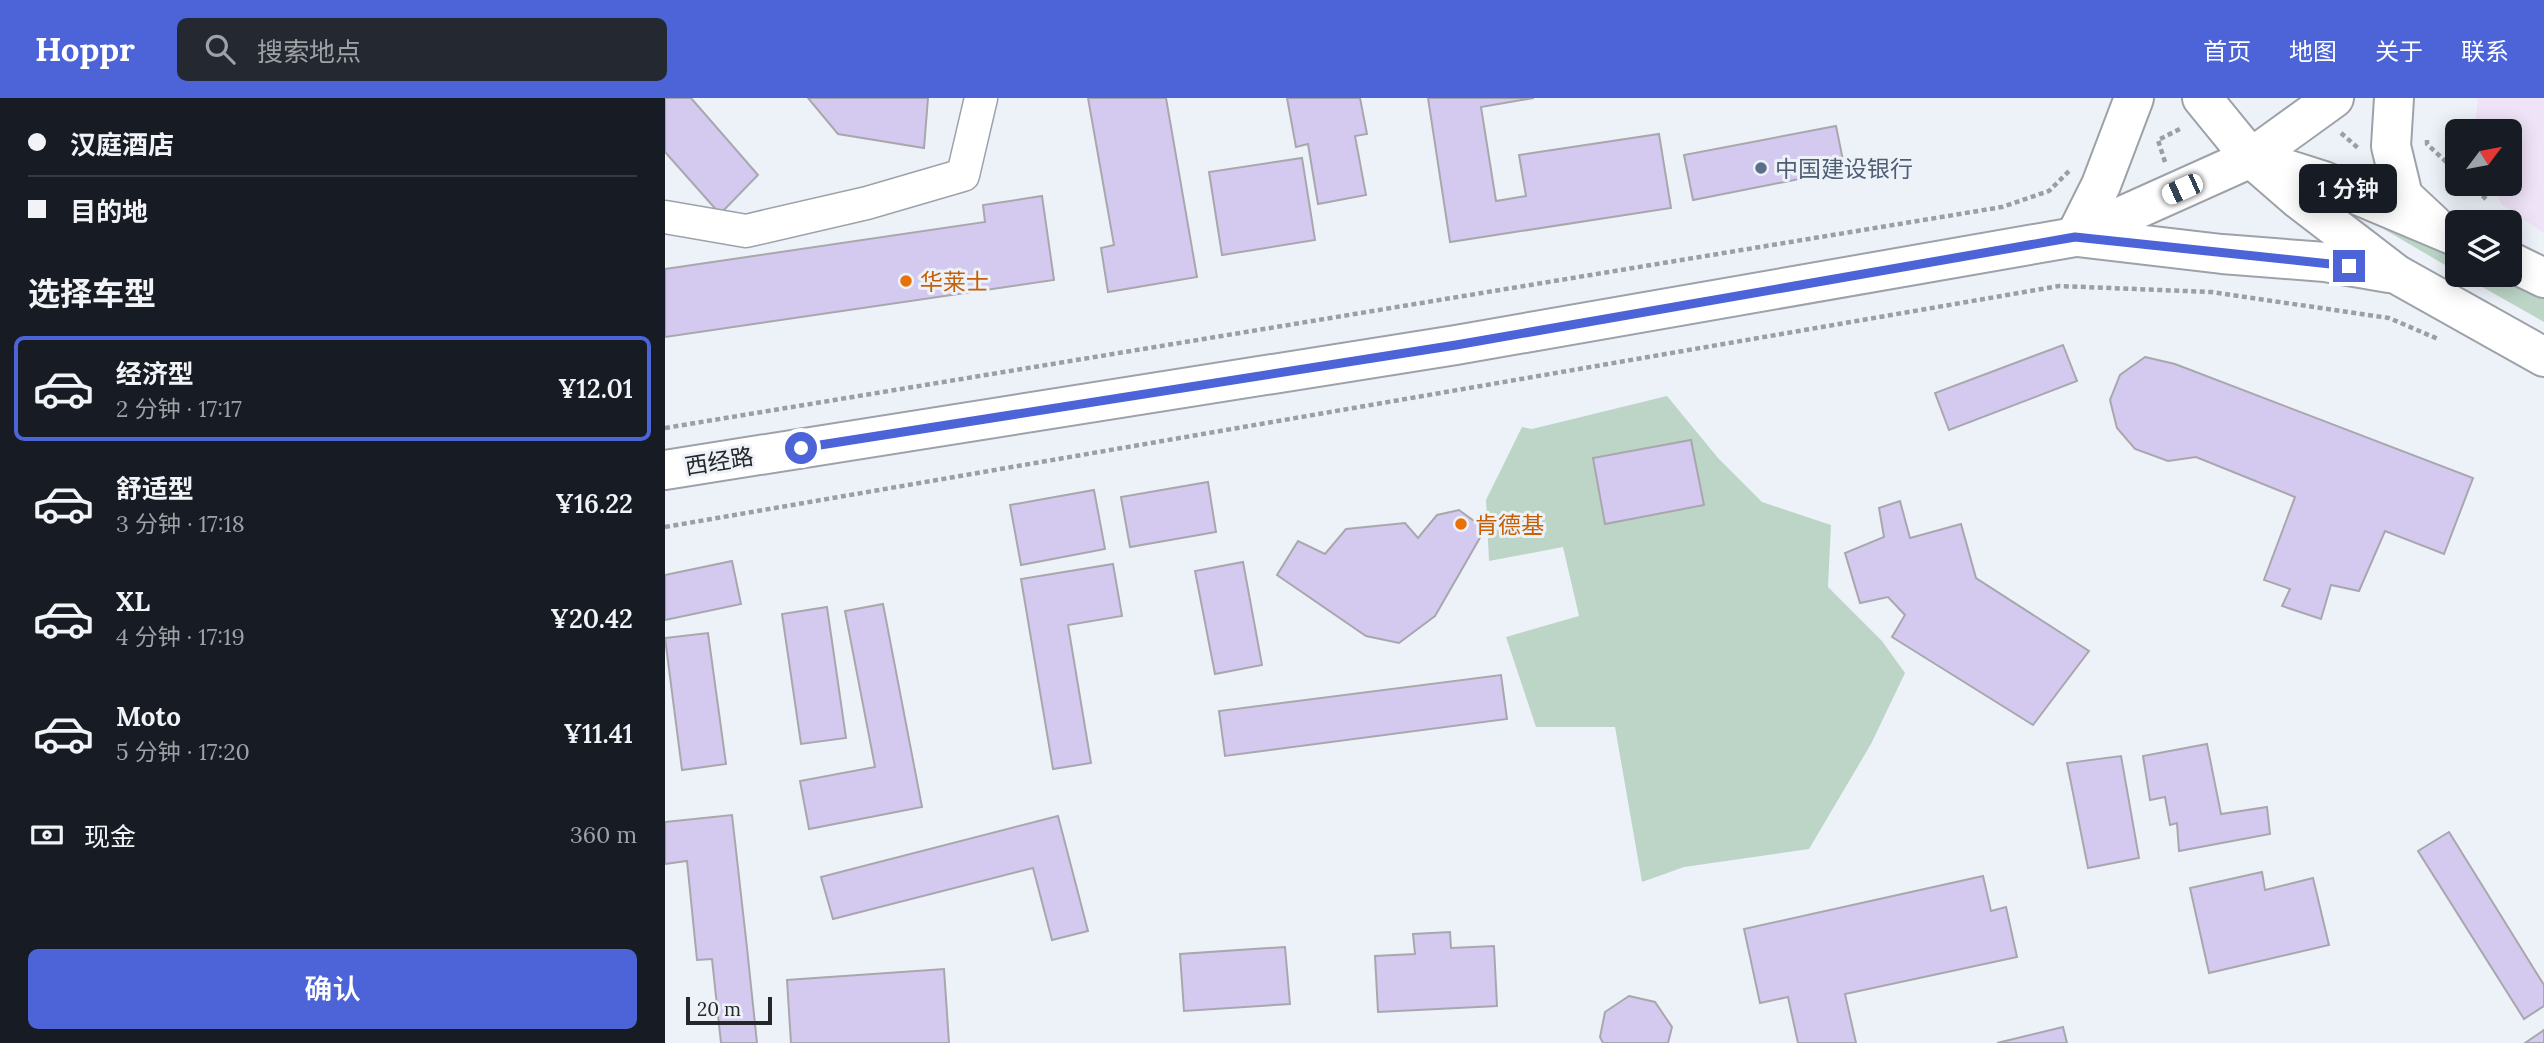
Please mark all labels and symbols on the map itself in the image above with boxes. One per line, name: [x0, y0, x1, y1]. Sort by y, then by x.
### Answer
north arrow: [2445, 119, 2522, 196]
place label: 中国建设银行: [1775, 154, 1913, 183]
marker: 中国建设银行: [1753, 160, 1769, 176]
callout: 1 分钟: [2300, 164, 2398, 214]
car: [2159, 171, 2206, 207]
route end: [2333, 250, 2365, 282]
place label: 华莱士: [920, 267, 989, 296]
marker: 华莱士: [898, 273, 914, 289]
route start: [785, 432, 817, 464]
street label: 西经路: [683, 441, 755, 481]
place label: 肯德基: [1475, 510, 1544, 539]
marker: 肯德基: [1453, 516, 1469, 532]
scale bar: [686, 994, 772, 1026]

